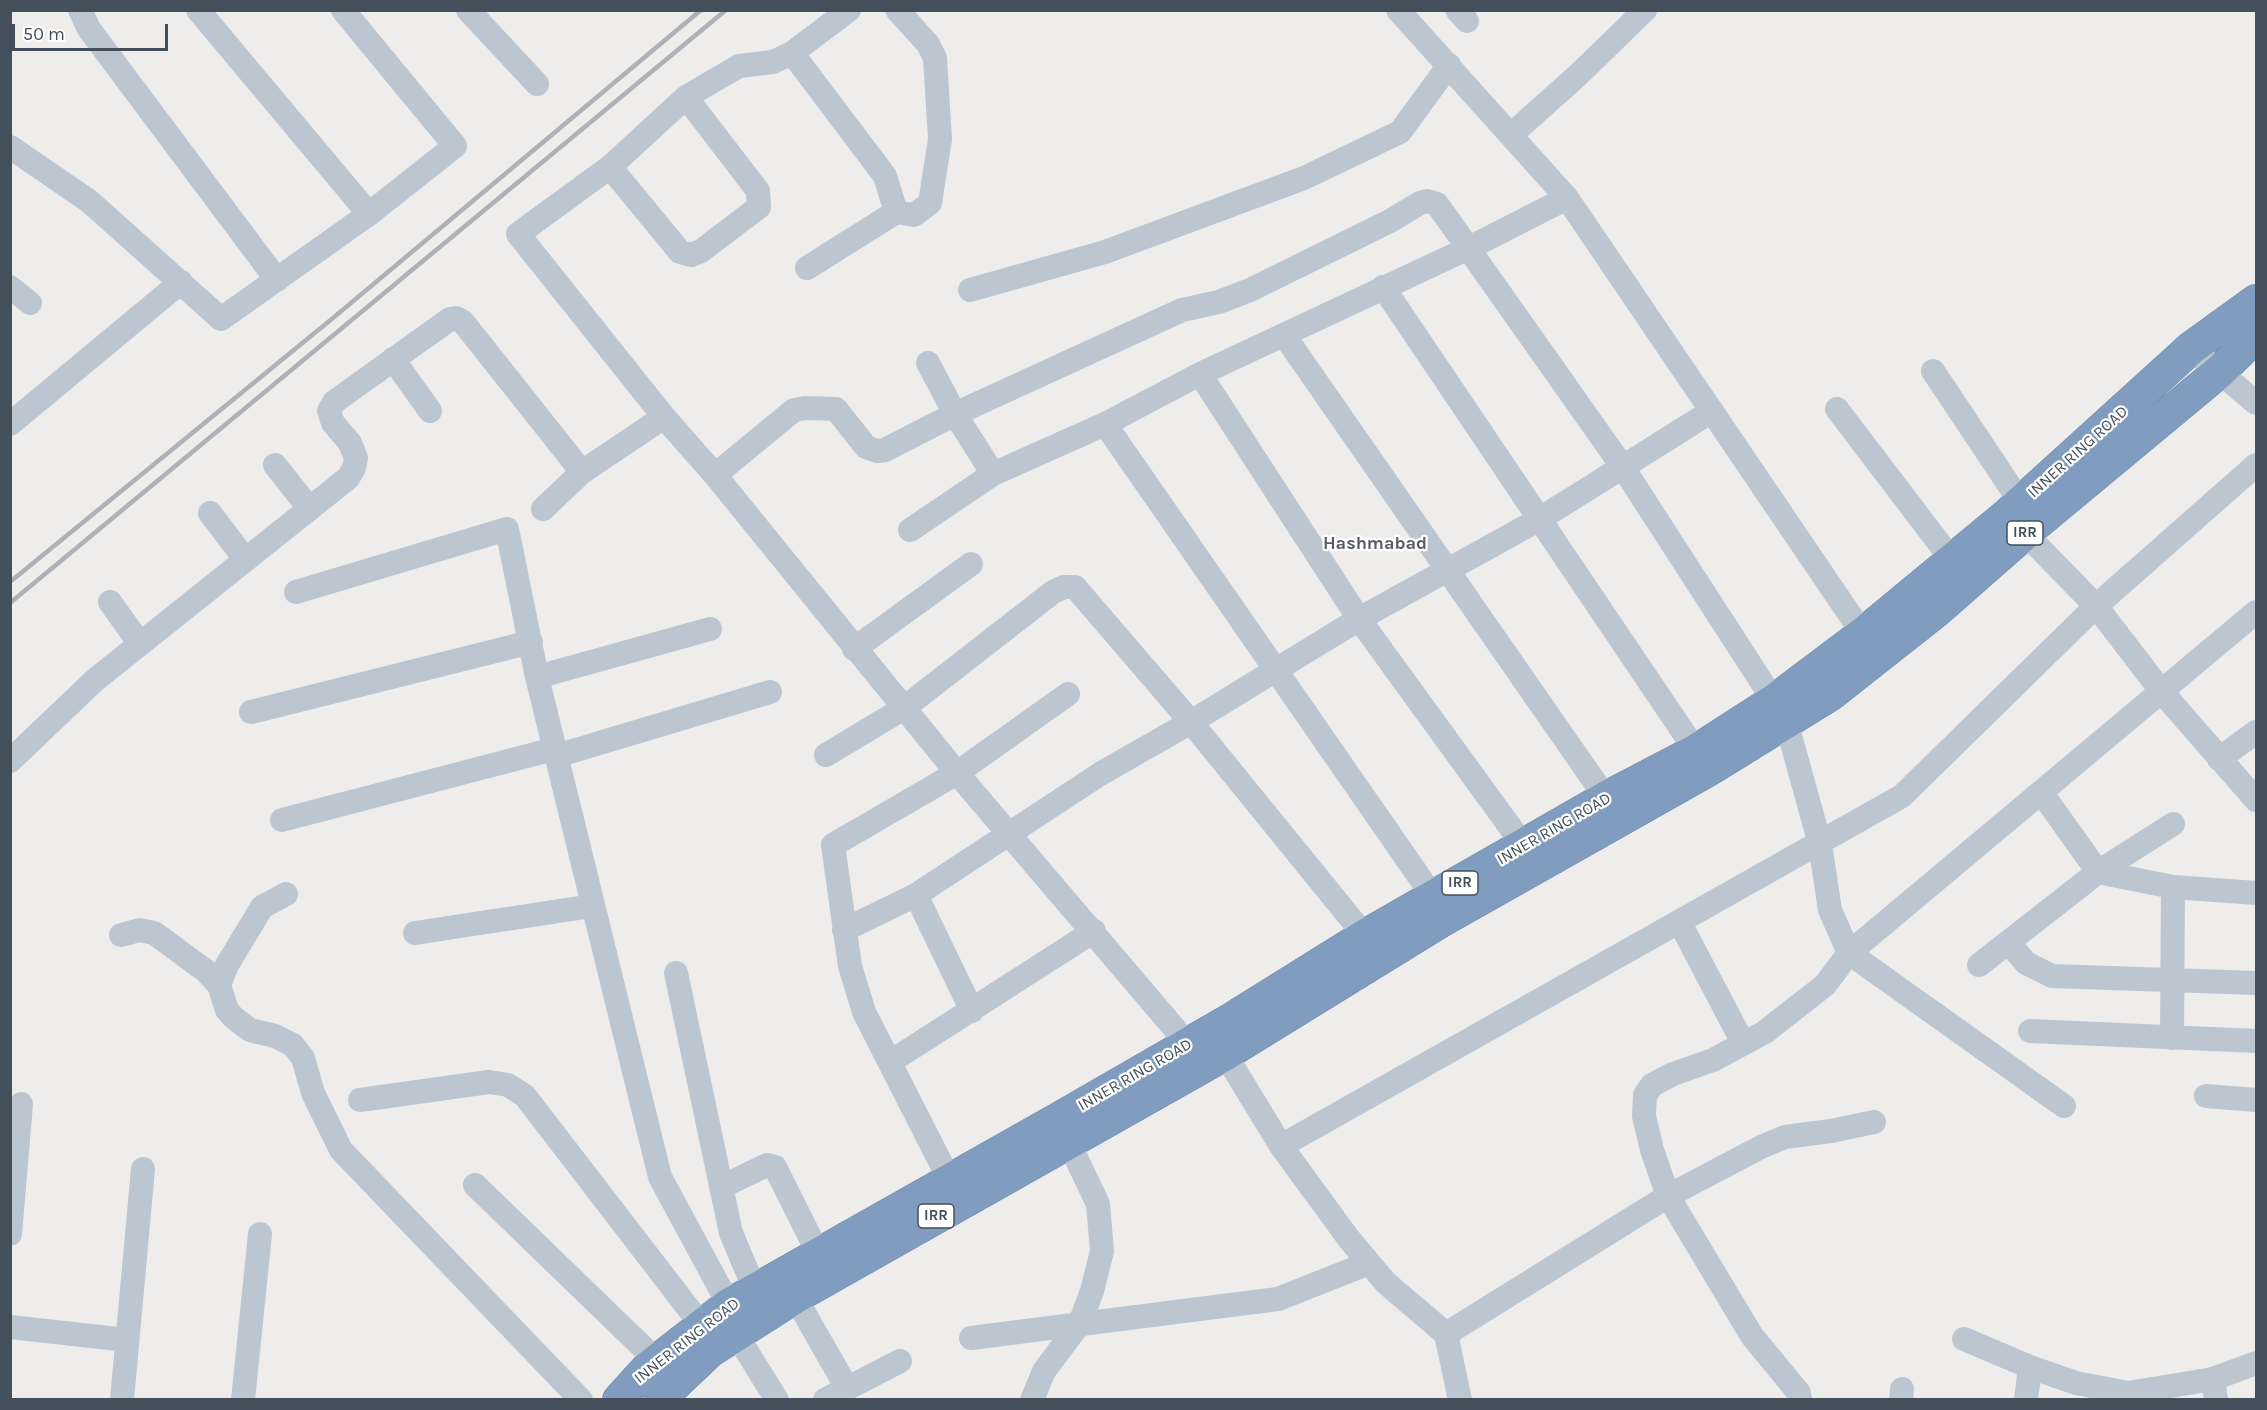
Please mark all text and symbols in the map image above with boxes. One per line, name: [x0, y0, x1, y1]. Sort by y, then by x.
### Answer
scale bar: [15, 12, 171, 50]
text: 50 m: [23, 23, 65, 45]
street label: INNER RING ROAD: [2024, 402, 2132, 502]
road number: IRR: [2007, 521, 2043, 545]
district label: Hashmabad: [1323, 533, 1427, 555]
street label: INNER RING ROAD: [1494, 789, 1614, 869]
road number: IRR: [1442, 871, 1478, 895]
street label: INNER RING ROAD: [1075, 1035, 1195, 1115]
road number: IRR: [918, 1204, 954, 1228]
street label: INNER RING ROAD: [631, 1294, 743, 1388]

